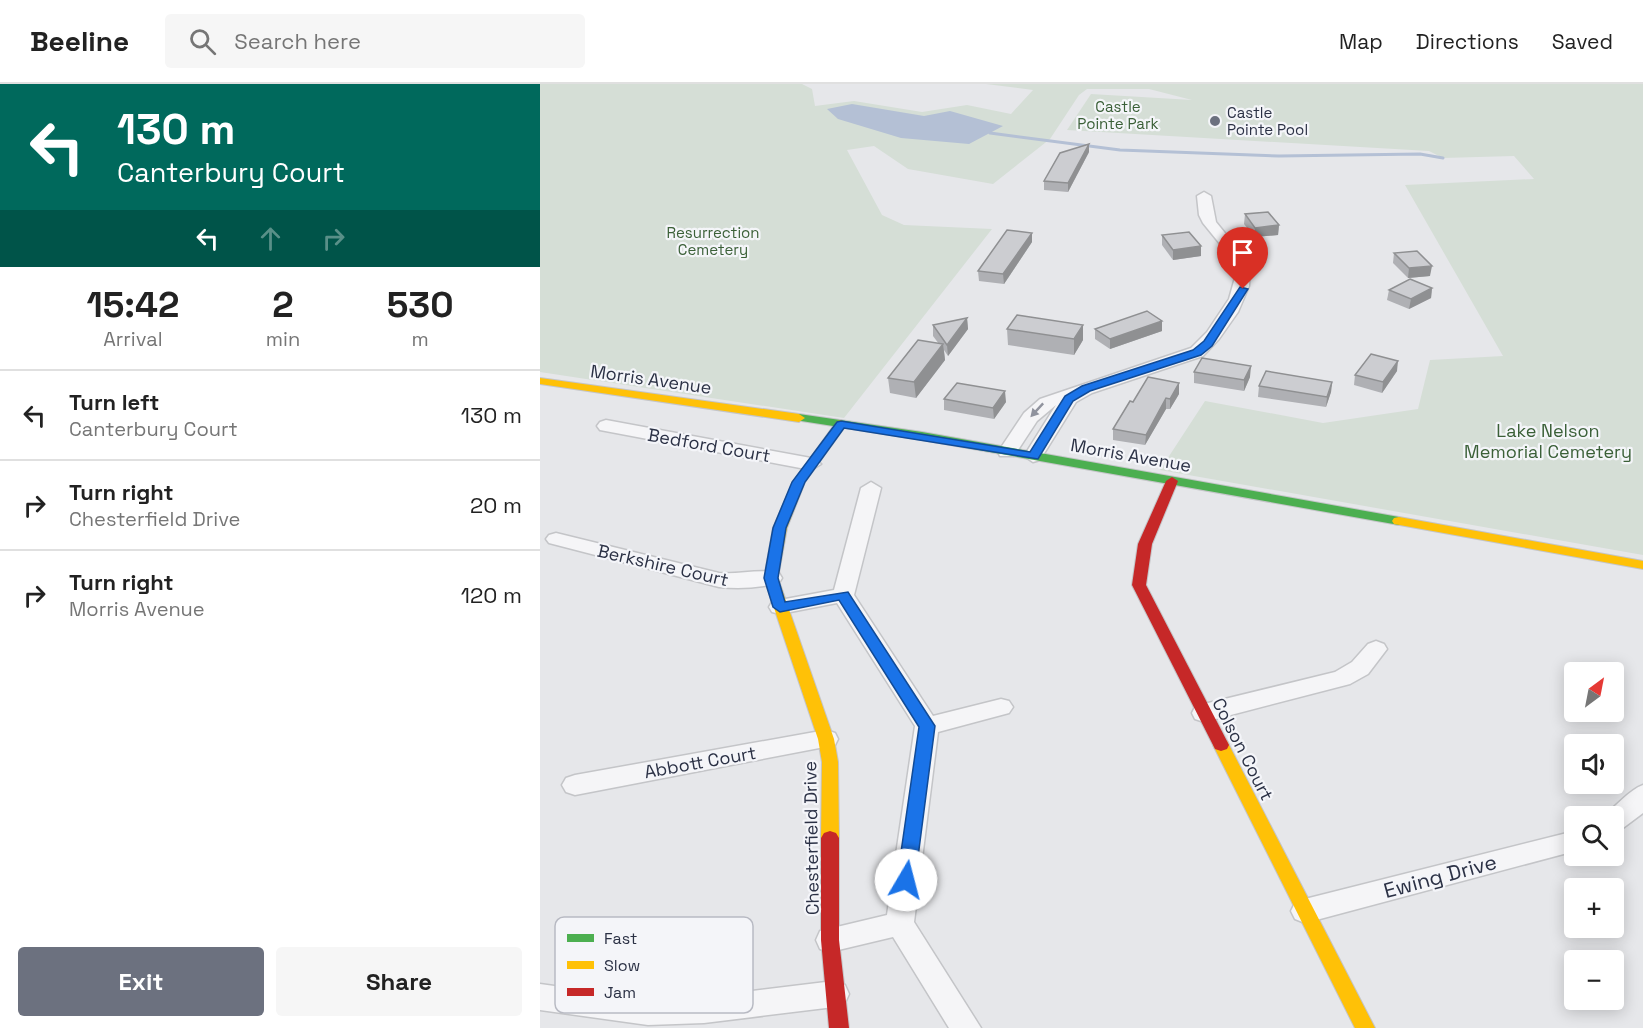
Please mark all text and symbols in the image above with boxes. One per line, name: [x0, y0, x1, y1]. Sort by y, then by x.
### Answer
search box: [165, 14, 585, 68]
text: Beeline: [30, 23, 129, 59]
icon: search: [186, 25, 219, 58]
text: Search here: [234, 27, 361, 55]
text: Map: [1339, 28, 1383, 55]
text: Directions: [1416, 28, 1519, 55]
text: Saved: [1552, 28, 1613, 55]
park label: Castle Pointe Park: [1077, 97, 1159, 133]
text: 130 m: [117, 103, 235, 156]
place label: Castle Pointe Pool: [1227, 103, 1308, 139]
icon: left: [18, 108, 96, 186]
marker: Castle Pointe Pool: [1208, 114, 1222, 128]
text: Canterbury Court: [117, 155, 345, 190]
icon: left: [191, 222, 224, 255]
icon: ahead: [254, 222, 287, 255]
icon: right: [317, 222, 350, 255]
park label: Resurrection Cemetery: [666, 223, 760, 259]
pin: [1217, 227, 1268, 289]
icon: arrive: [1226, 236, 1259, 269]
text: 15:42: [86, 282, 179, 328]
text: 2: [272, 282, 294, 328]
text: 530: [387, 282, 454, 328]
text: Arrival: [103, 326, 163, 352]
text: min: [266, 326, 300, 352]
text: m: [411, 326, 429, 352]
street label: Morris Avenue: [589, 359, 713, 399]
text: Turn left: [69, 388, 159, 416]
icon: left: [18, 399, 51, 432]
text: 130 m: [461, 401, 522, 429]
one-way arrow: [1030, 402, 1044, 417]
text: Canterbury Court: [69, 416, 238, 442]
park label: Lake Nelson Memorial Cemetery: [1464, 419, 1632, 463]
street label: Bedford Court: [646, 423, 772, 467]
street label: Morris Avenue: [1069, 433, 1193, 477]
text: Turn right: [69, 478, 174, 506]
icon: right: [18, 489, 51, 522]
text: 20 m: [470, 491, 522, 519]
text: Chesterfield Drive: [69, 506, 240, 532]
street label: Berkshire Court: [595, 539, 731, 591]
text: Turn right: [69, 568, 174, 596]
icon: right: [18, 579, 51, 612]
text: 120 m: [461, 581, 522, 609]
text: Morris Avenue: [69, 596, 205, 622]
north arrow: [1564, 662, 1624, 722]
map controls: [1564, 662, 1624, 1010]
street label: Colson Court: [1207, 694, 1279, 804]
button: sound: [1564, 734, 1624, 794]
street label: Abbott Court: [642, 741, 758, 783]
street label: Chesterfield Drive: [798, 761, 824, 915]
button: search: [1564, 806, 1624, 866]
position arrow: [874, 848, 938, 912]
street label: Ewing Drive: [1381, 848, 1499, 904]
button: +: [1564, 878, 1624, 938]
legend: [555, 917, 753, 1013]
text: Fast: [604, 928, 637, 949]
button: Exit: [18, 947, 264, 1016]
button: Share: [276, 947, 522, 1016]
button: −: [1564, 950, 1624, 1010]
text: Slow: [604, 955, 640, 976]
text: Jam: [604, 982, 636, 1003]

